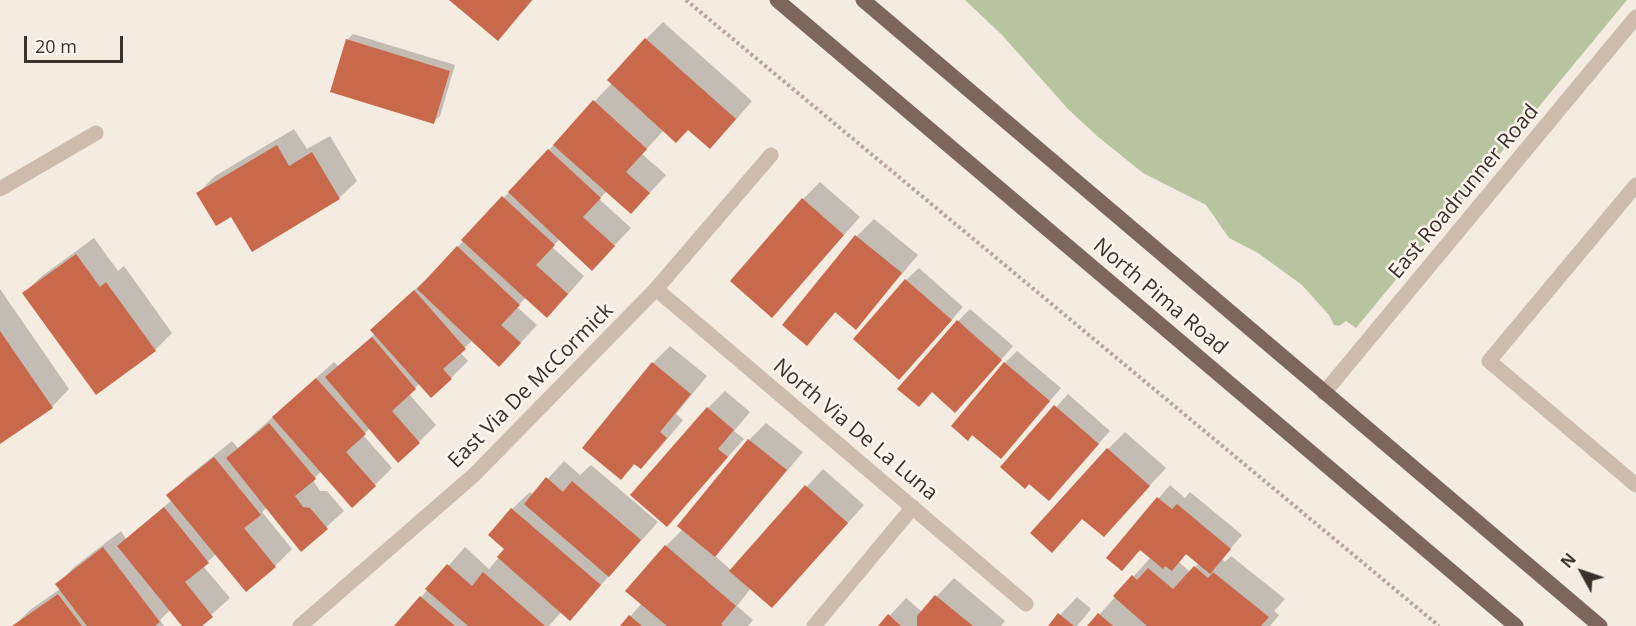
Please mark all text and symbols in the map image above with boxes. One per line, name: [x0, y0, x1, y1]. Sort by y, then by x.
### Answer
scale bar: [27, 24, 126, 62]
text: 20 m: [35, 34, 77, 58]
street label: East Roadrunner Road: [1384, 100, 1544, 284]
street label: North Pima Road: [1088, 234, 1232, 360]
street label: East Via De McCormick: [443, 298, 619, 474]
street label: North Via De La Luna: [768, 354, 942, 506]
north arrow: [1552, 542, 1612, 602]
text: N: [1556, 548, 1581, 572]

